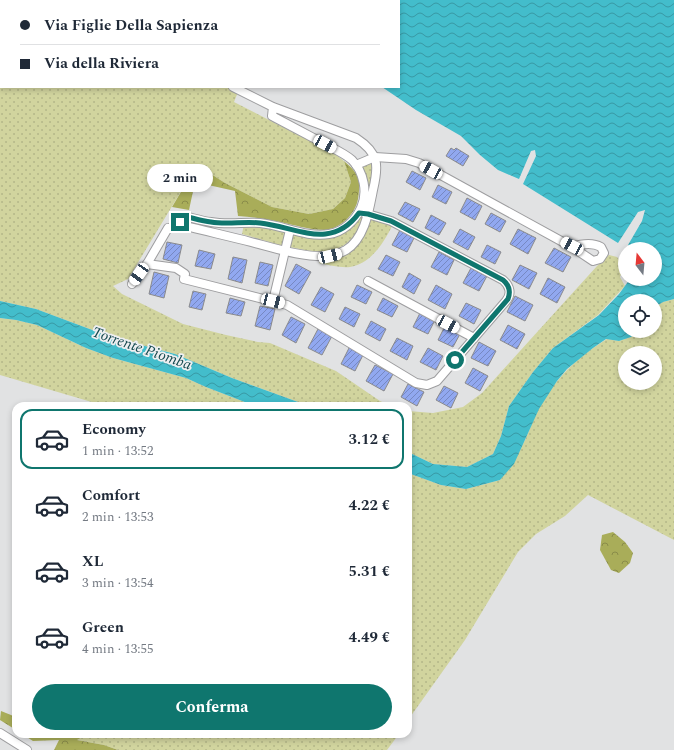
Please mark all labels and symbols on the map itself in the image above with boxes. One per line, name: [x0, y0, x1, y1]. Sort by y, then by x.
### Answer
car: [312, 133, 338, 155]
car: [418, 159, 444, 181]
callout: 2 min: [147, 164, 213, 192]
route end: [171, 213, 189, 231]
car: [559, 235, 585, 257]
north arrow: [618, 242, 662, 286]
car: [317, 247, 343, 265]
car: [127, 261, 151, 287]
car: [260, 292, 286, 310]
car: [435, 313, 461, 335]
water label: Torrente Piomba: [89, 321, 195, 376]
route start: [446, 351, 464, 369]

